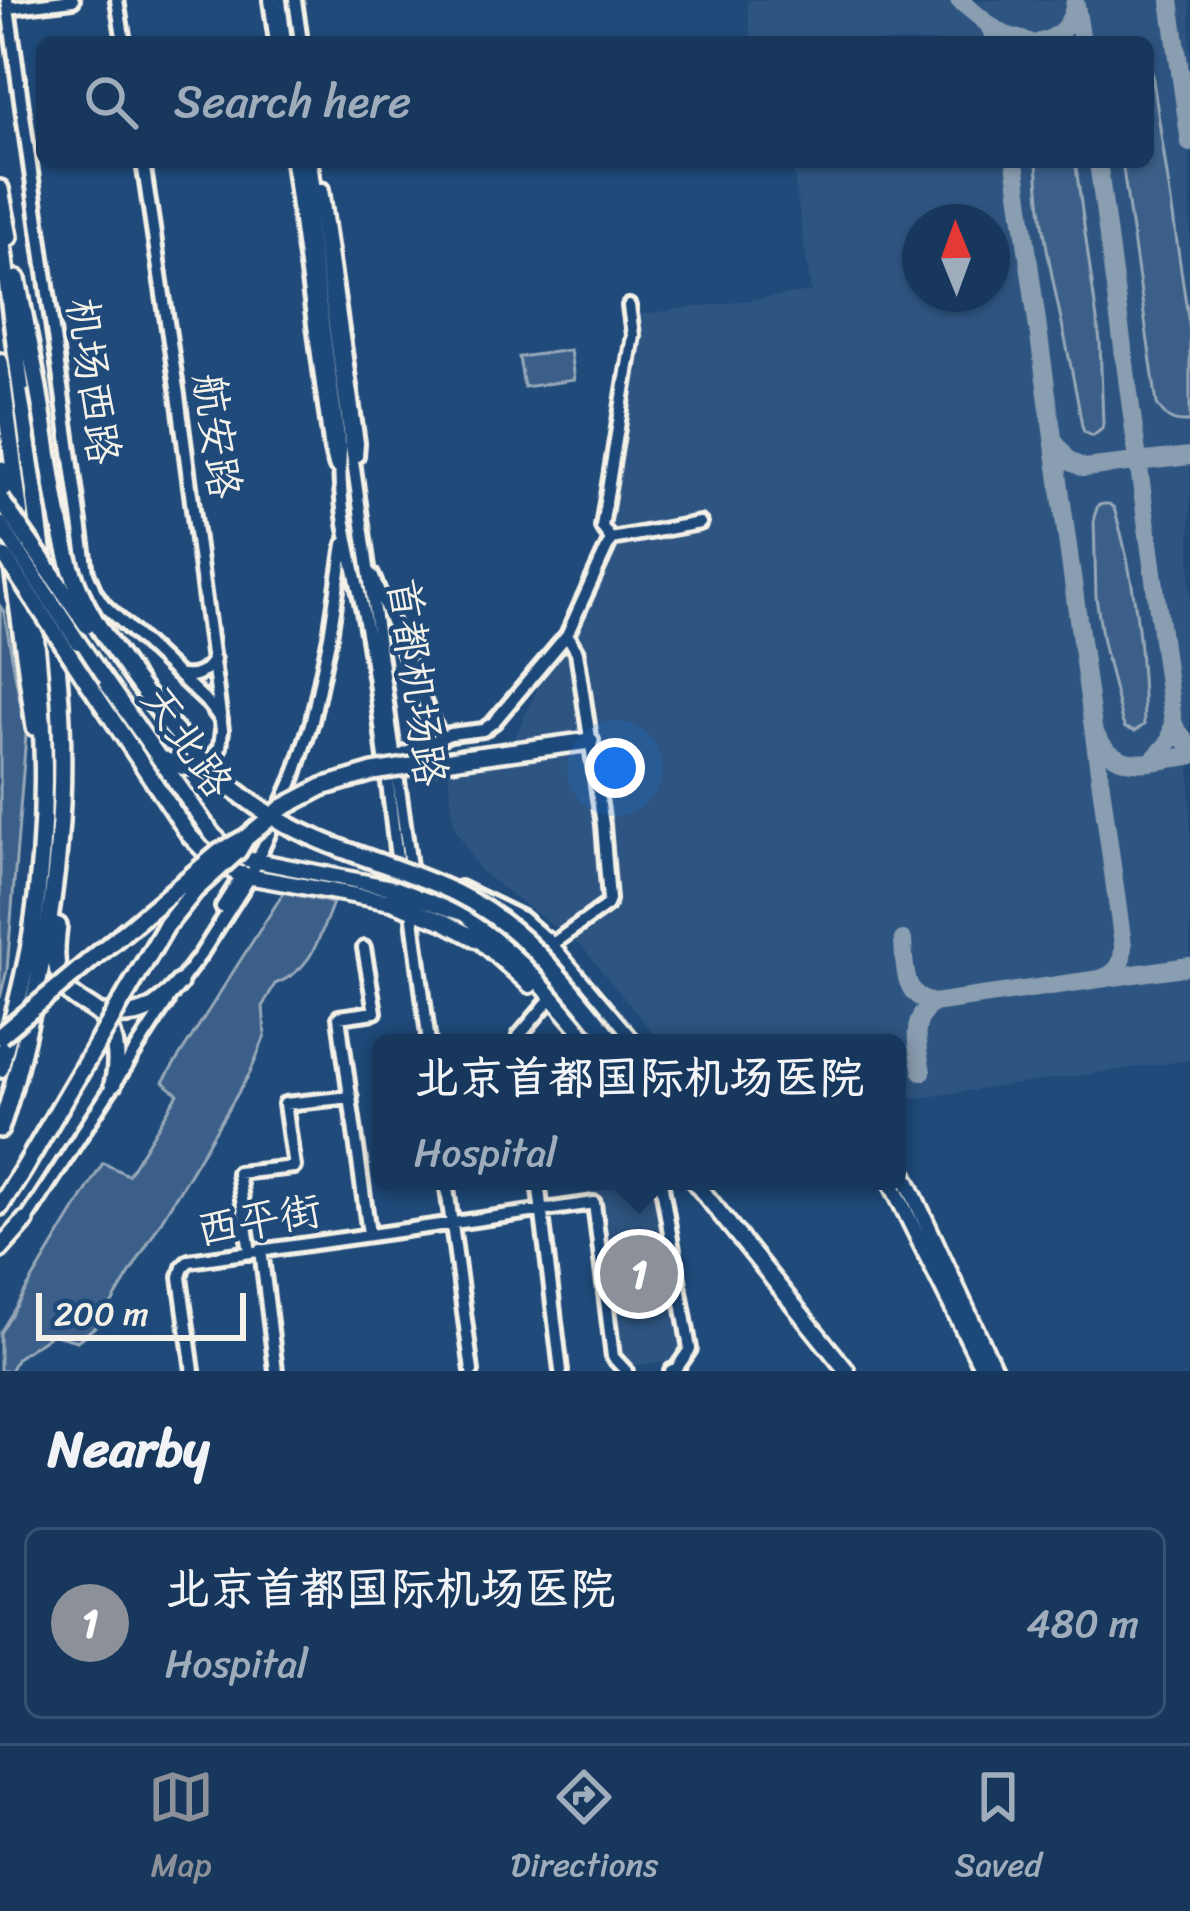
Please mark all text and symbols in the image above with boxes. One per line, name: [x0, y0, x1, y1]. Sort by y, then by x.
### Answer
search box: [36, 36, 1154, 168]
text: Search here: [174, 62, 411, 142]
icon: search: [78, 69, 144, 135]
north arrow: [902, 204, 1010, 312]
street label: 机场西路: [45, 293, 141, 469]
street label: 航安路: [172, 368, 262, 504]
street label: 首都机场路: [366, 573, 468, 791]
street label: 天北路: [121, 668, 253, 814]
your location: [585, 738, 645, 798]
popup: [372, 1034, 906, 1190]
text: 北京首都国际机场医院: [414, 1038, 864, 1118]
text: Hospital: [414, 1118, 557, 1187]
street label: 西平街: [191, 1173, 327, 1267]
pin: 1: [600, 1229, 678, 1319]
text: 200 m: [54, 1285, 149, 1343]
scale bar: [36, 1287, 246, 1340]
text: Nearby: [48, 1404, 209, 1494]
text: 北京首都国际机场医院: [165, 1549, 615, 1629]
text: 1: [82, 1589, 98, 1658]
text: 480 m: [1026, 1589, 1139, 1658]
text: Hospital: [165, 1629, 308, 1698]
tab: Map: [148, 1764, 214, 1894]
tab: Directions: [511, 1764, 658, 1894]
tab: Saved: [955, 1764, 1042, 1894]

